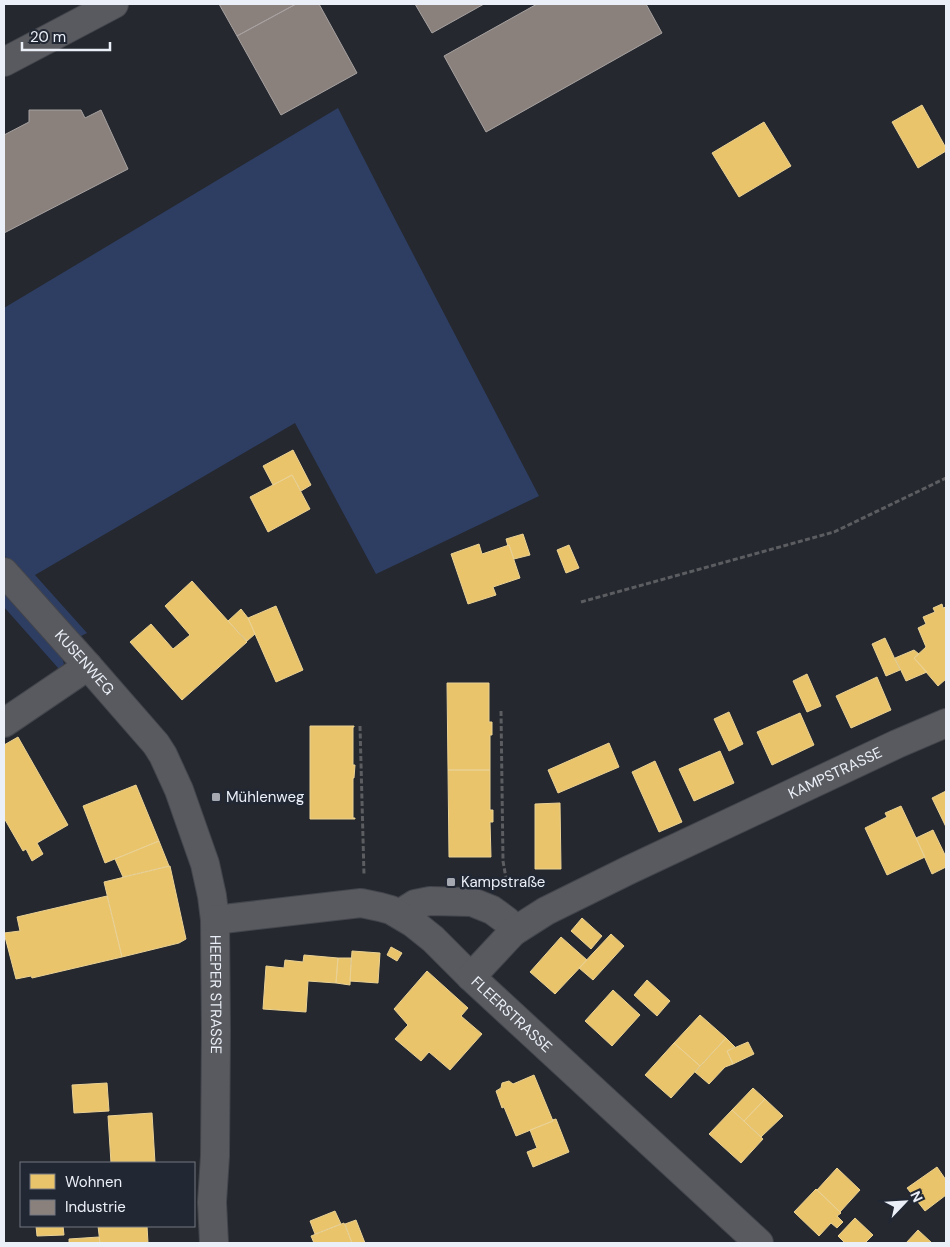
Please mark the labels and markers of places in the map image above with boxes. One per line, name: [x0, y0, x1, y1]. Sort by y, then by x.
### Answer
place label: Mühlenweg: [226, 787, 304, 807]
marker: Mühlenweg: [210, 791, 222, 803]
place label: Kampstraße: [461, 872, 545, 892]
marker: Kampstraße: [445, 876, 457, 888]

